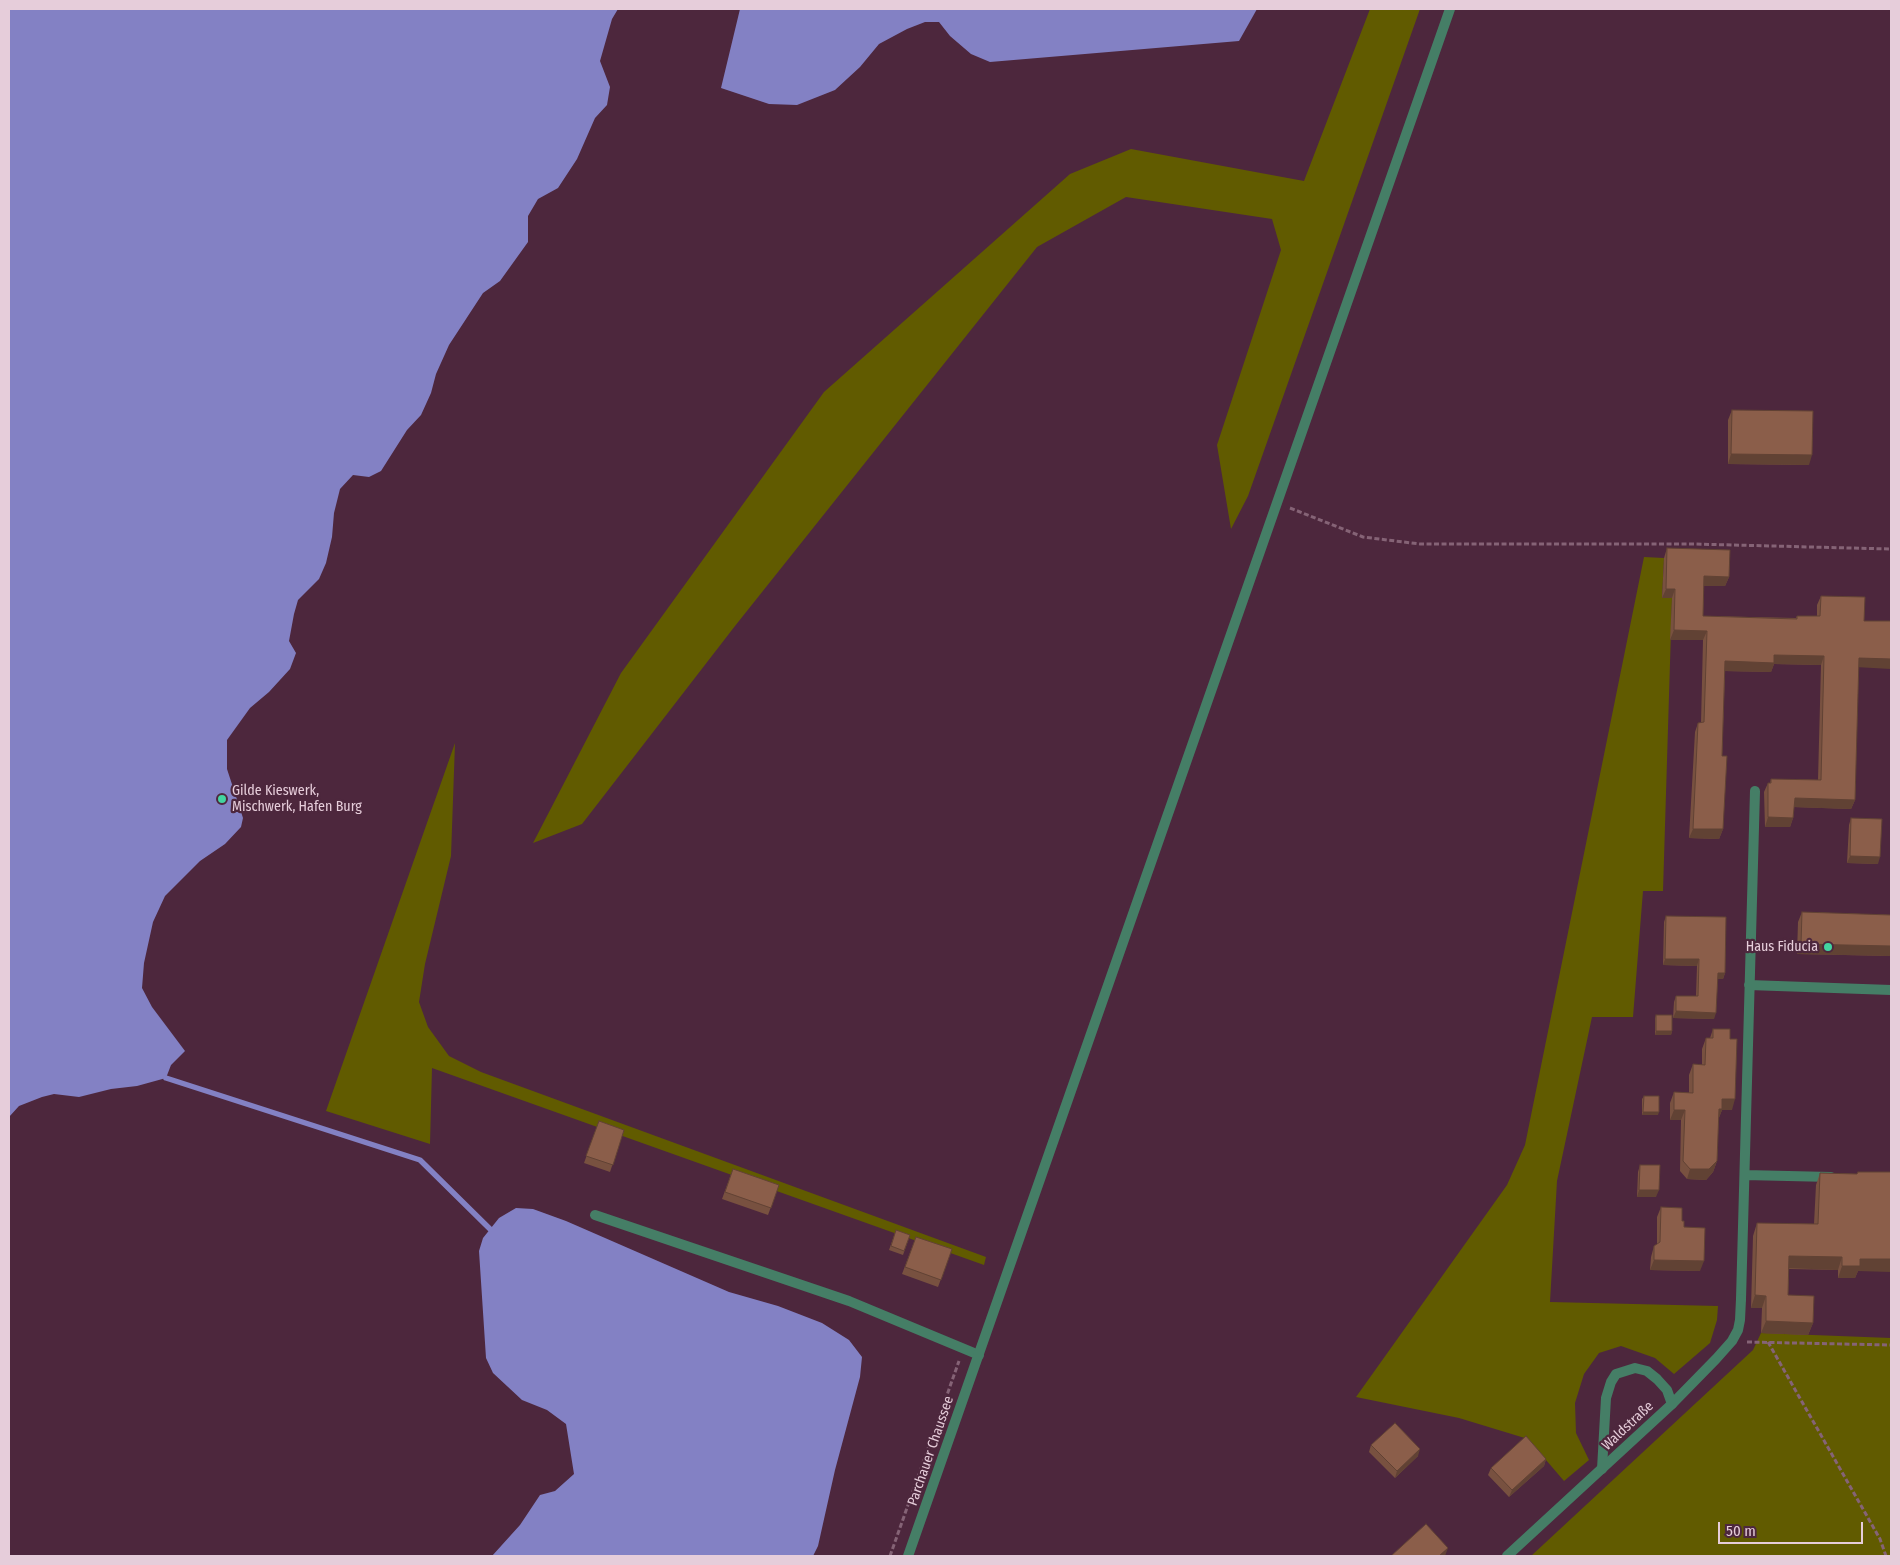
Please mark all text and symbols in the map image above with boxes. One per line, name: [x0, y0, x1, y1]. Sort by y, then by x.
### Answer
place label: Gilde Kieswerk, Mischwerk, Hafen Burg: [232, 783, 362, 816]
marker: Gilde Kieswerk, Mischwerk, Hafen Burg: [216, 793, 228, 805]
place label: Haus Fiducia: [1746, 939, 1818, 955]
marker: Haus Fiducia: [1822, 941, 1834, 953]
street label: Parchauer Chaussee: [904, 1394, 958, 1508]
street label: Waldstraße: [1599, 1398, 1657, 1454]
scale bar: [1720, 1512, 1865, 1544]
text: 50 m: [1726, 1522, 1756, 1540]

